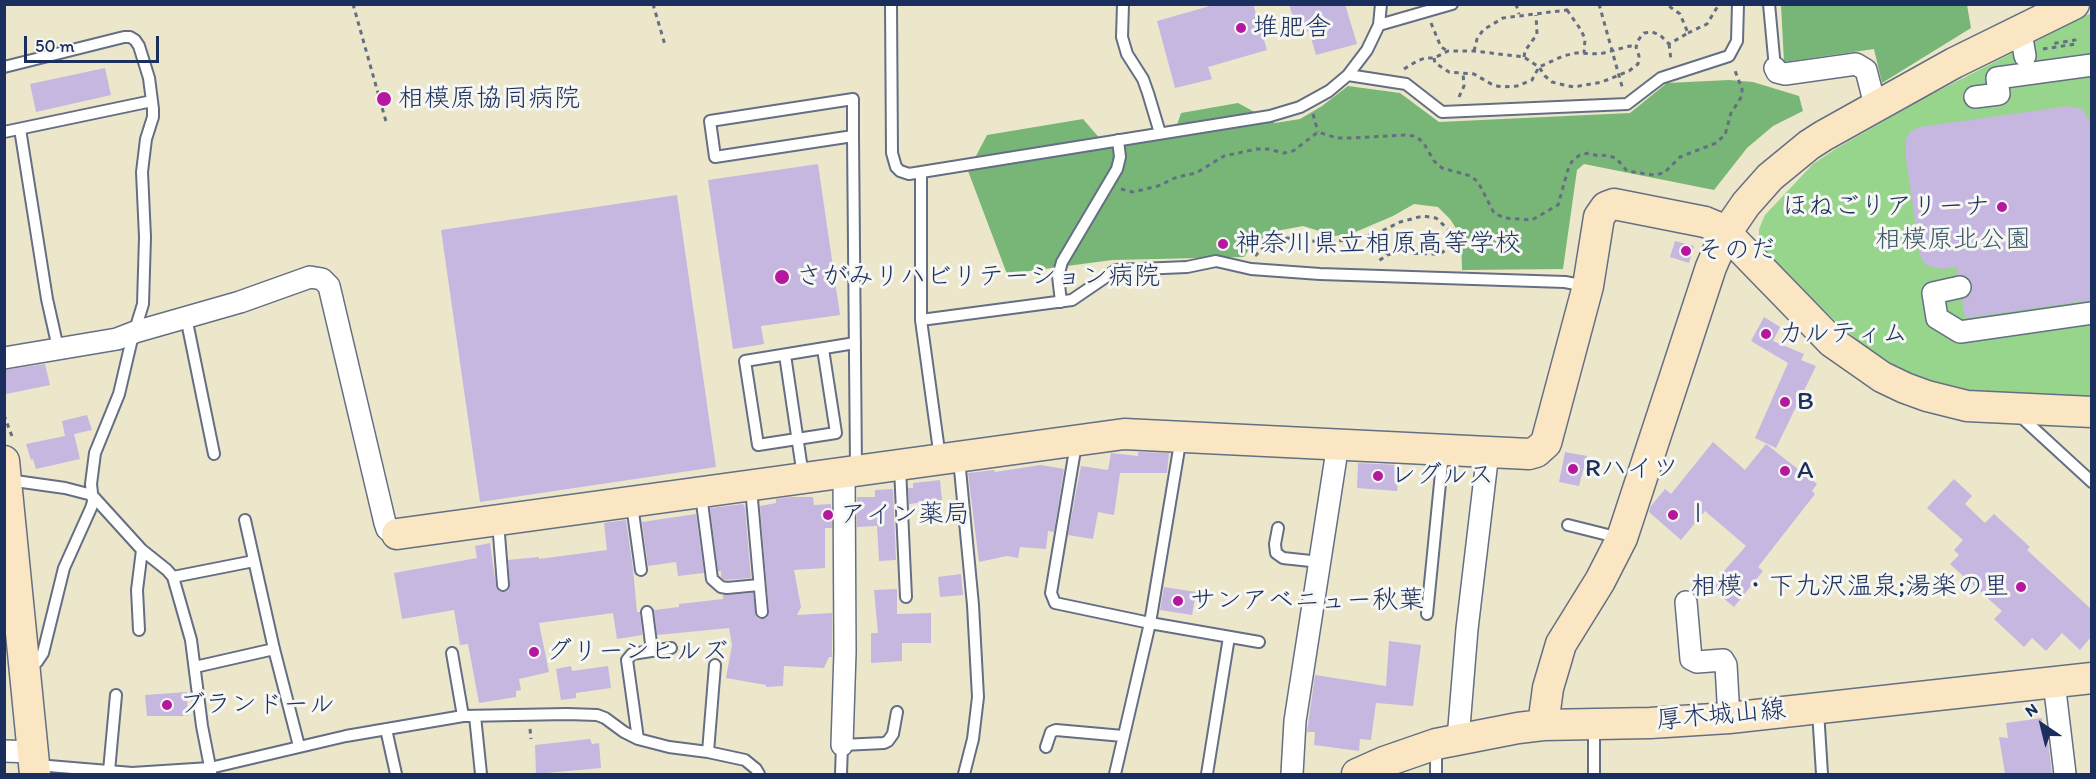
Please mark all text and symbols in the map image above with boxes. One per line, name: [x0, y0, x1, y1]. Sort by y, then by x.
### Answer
place label: 堆肥舎: [1253, 12, 1331, 44]
marker: 堆肥舎: [1234, 21, 1248, 35]
scale bar: [27, 24, 162, 62]
text: 50 m: [35, 35, 75, 57]
place label: 相模原協同病院: [398, 83, 580, 115]
marker: 相模原協同病院: [375, 90, 393, 108]
place label: ほねごりアリーナ: [1782, 191, 1990, 223]
marker: ほねごりアリーナ: [1995, 200, 2009, 214]
park label: 相模原北公園: [1875, 224, 2031, 256]
place label: 神奈川県立相原高等学校: [1235, 228, 1521, 260]
place label: そのだ: [1698, 235, 1776, 267]
marker: 神奈川県立相原高等学校: [1216, 237, 1230, 251]
marker: そのだ: [1679, 244, 1693, 258]
place label: さがみリハビリテーション病院: [796, 261, 1160, 293]
marker: さがみリハビリテーション病院: [773, 268, 791, 286]
place label: カルティム: [1778, 318, 1908, 350]
marker: カルティム: [1759, 327, 1773, 341]
place label: B: [1797, 386, 1814, 418]
marker: B: [1778, 395, 1792, 409]
place label: Rハイツ: [1585, 453, 1679, 485]
place label: A: [1797, 455, 1814, 487]
place label: レグルス: [1390, 460, 1494, 492]
marker: Rハイツ: [1566, 462, 1580, 476]
marker: A: [1778, 464, 1792, 478]
marker: レグルス: [1371, 469, 1385, 483]
place label: アイン薬局: [840, 499, 970, 531]
place label: Ⅰ: [1685, 499, 1711, 531]
marker: アイン薬局: [821, 508, 835, 522]
marker: Ⅰ: [1666, 508, 1680, 522]
place label: 相模・下九沢温泉;湯楽の里: [1691, 571, 2009, 603]
marker: 相模・下九沢温泉;湯楽の里: [2014, 580, 2028, 594]
place label: サンアベニュー秋葉: [1190, 585, 1424, 617]
marker: サンアベニュー秋葉: [1171, 594, 1185, 608]
place label: グリーンヒルズ: [546, 636, 728, 668]
marker: グリーンヒルズ: [527, 645, 541, 659]
place label: ブランドール: [179, 689, 335, 721]
street label: 厚木城山線: [1655, 695, 1787, 737]
north arrow: [2012, 695, 2072, 755]
marker: ブランドール: [160, 698, 174, 712]
text: N: [2022, 699, 2041, 721]

